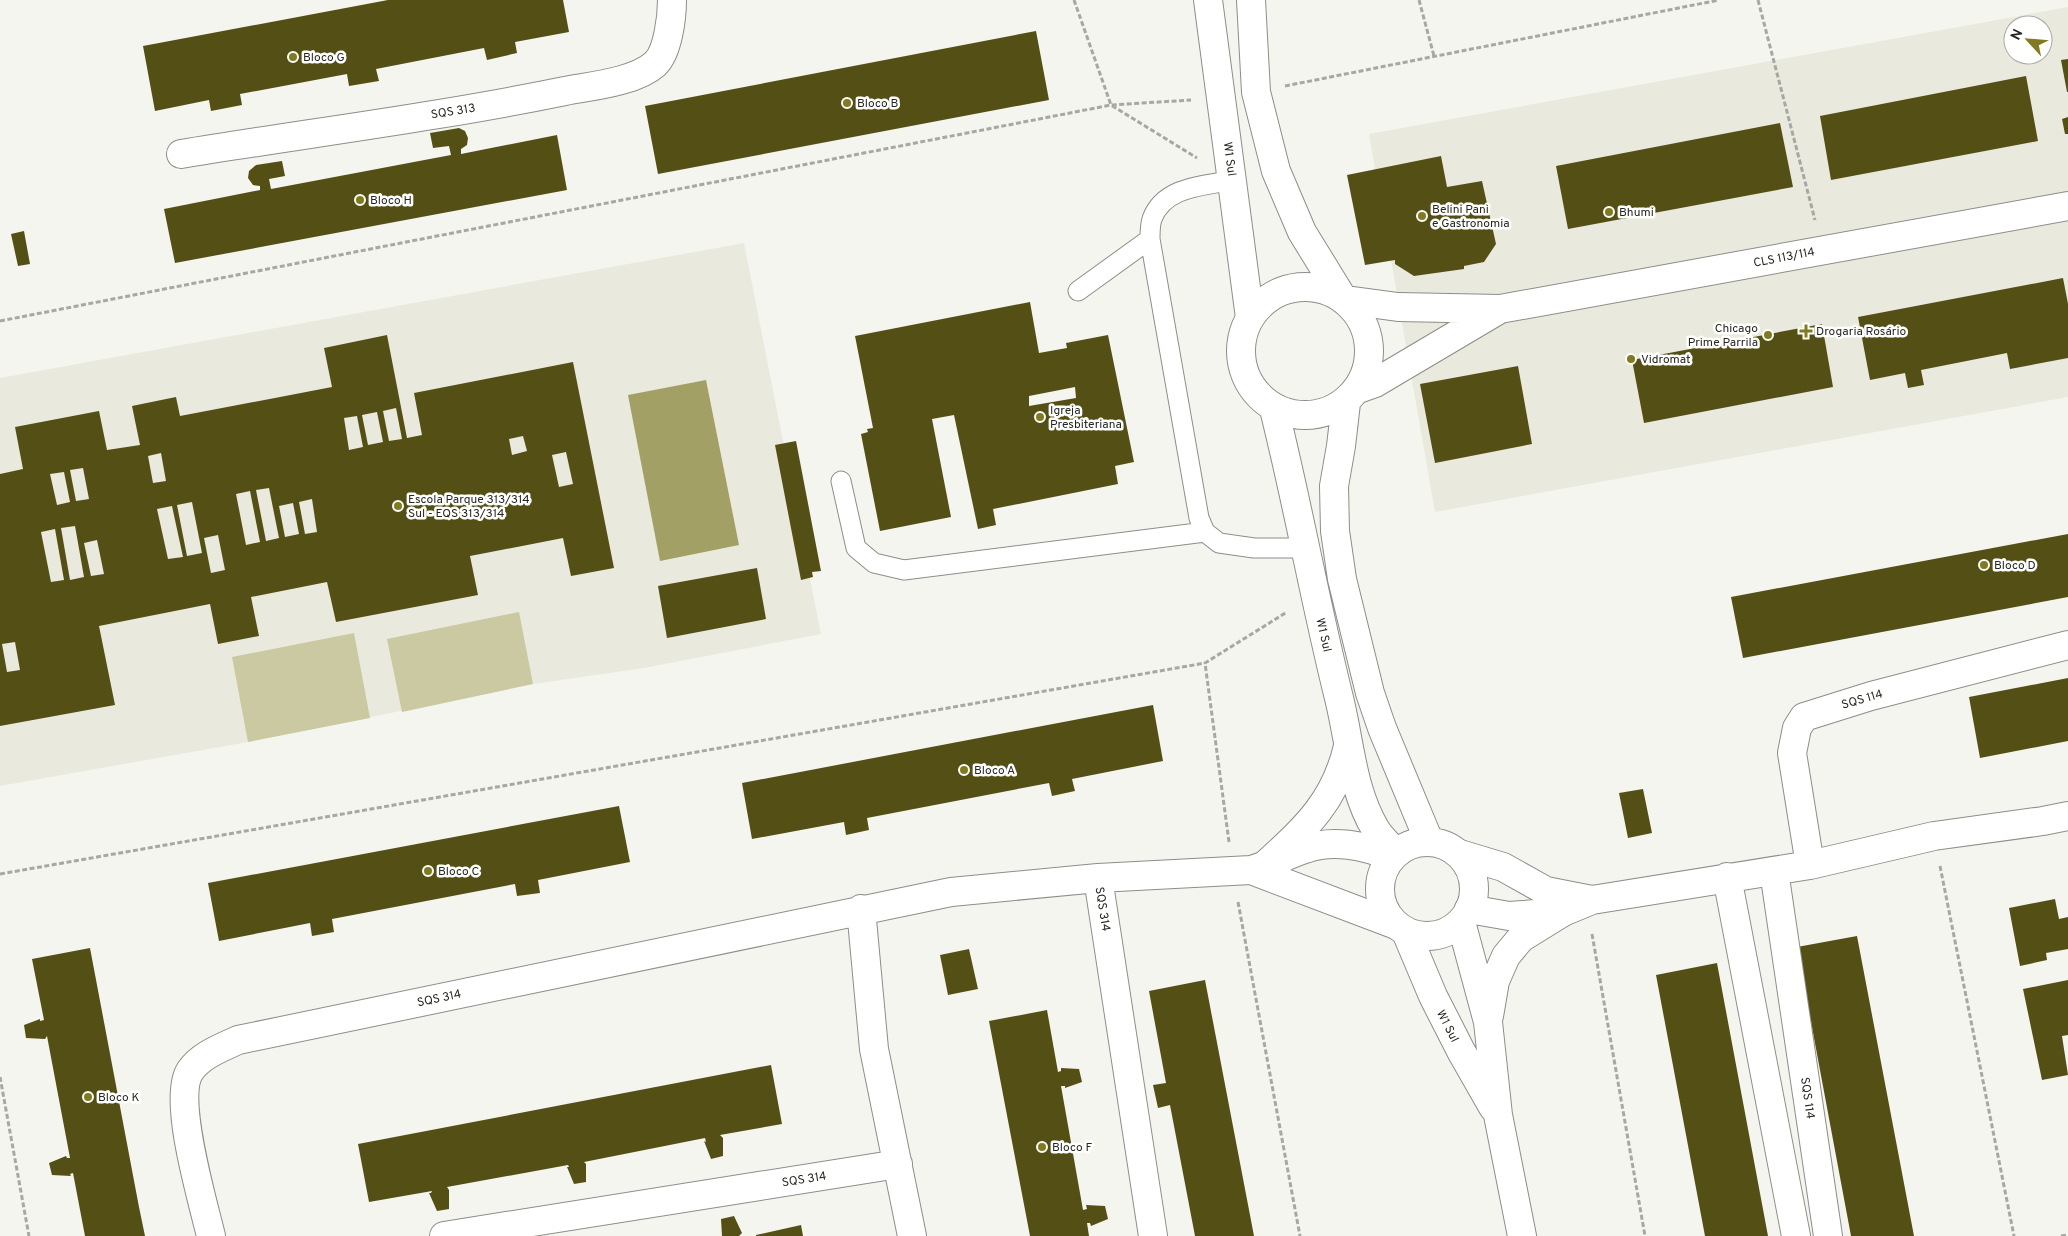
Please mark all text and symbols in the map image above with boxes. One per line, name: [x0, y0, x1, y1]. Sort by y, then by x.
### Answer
north arrow: [2003, 15, 2053, 65]
text: N: [2008, 27, 2028, 43]
place label: Bloco G: [303, 50, 345, 66]
marker: Bloco G: [287, 51, 299, 63]
place label: Bloco B: [857, 96, 899, 112]
marker: Bloco B: [841, 97, 853, 109]
street label: SQS 313: [430, 101, 477, 123]
street label: W1 Sul: [1219, 141, 1239, 177]
place label: Bloco H: [370, 193, 412, 209]
marker: Bloco H: [354, 194, 366, 206]
place label: Belini Pani e Gastronomia: [1432, 202, 1510, 232]
place label: Bhumi: [1619, 205, 1654, 221]
marker: Bhumi: [1603, 206, 1615, 218]
marker: Belini Pani e Gastronomia: [1416, 210, 1428, 222]
street label: CLS 113/114: [1752, 244, 1816, 272]
place label: Chicago Prime Parrila: [1688, 321, 1758, 351]
place label: Drogaria Rosário: [1816, 324, 1906, 340]
marker: Drogaria Rosário: [1800, 325, 1812, 337]
marker: Chicago Prime Parrila: [1762, 329, 1774, 341]
place label: Vidromat: [1641, 352, 1691, 368]
marker: Vidromat: [1625, 353, 1637, 365]
place label: Igreja Presbiteriana: [1050, 403, 1122, 433]
marker: Igreja Presbiteriana: [1034, 411, 1046, 423]
place label: Escola Parque 313/314 Sul - EQS 313/314: [408, 492, 530, 522]
marker: Escola Parque 313/314 Sul - EQS 313/314: [392, 500, 404, 512]
place label: Bloco D: [1994, 558, 2036, 574]
marker: Bloco D: [1978, 559, 1990, 571]
street label: W1 Sul: [1311, 617, 1335, 654]
street label: SQS 114: [1840, 686, 1885, 713]
place label: Bloco A: [974, 763, 1015, 779]
marker: Bloco A: [958, 764, 970, 776]
place label: Bloco C: [438, 864, 480, 880]
marker: Bloco C: [422, 865, 434, 877]
street label: SQS 314: [1091, 886, 1113, 933]
street label: SQS 314: [416, 986, 463, 1011]
street label: W1 Sul: [1432, 1007, 1462, 1045]
street label: SQS 114: [1796, 1076, 1818, 1120]
place label: Bloco K: [98, 1090, 140, 1106]
marker: Bloco K: [82, 1091, 94, 1103]
place label: Bloco F: [1052, 1140, 1093, 1156]
marker: Bloco F: [1036, 1141, 1048, 1153]
street label: SQS 314: [781, 1169, 828, 1191]

